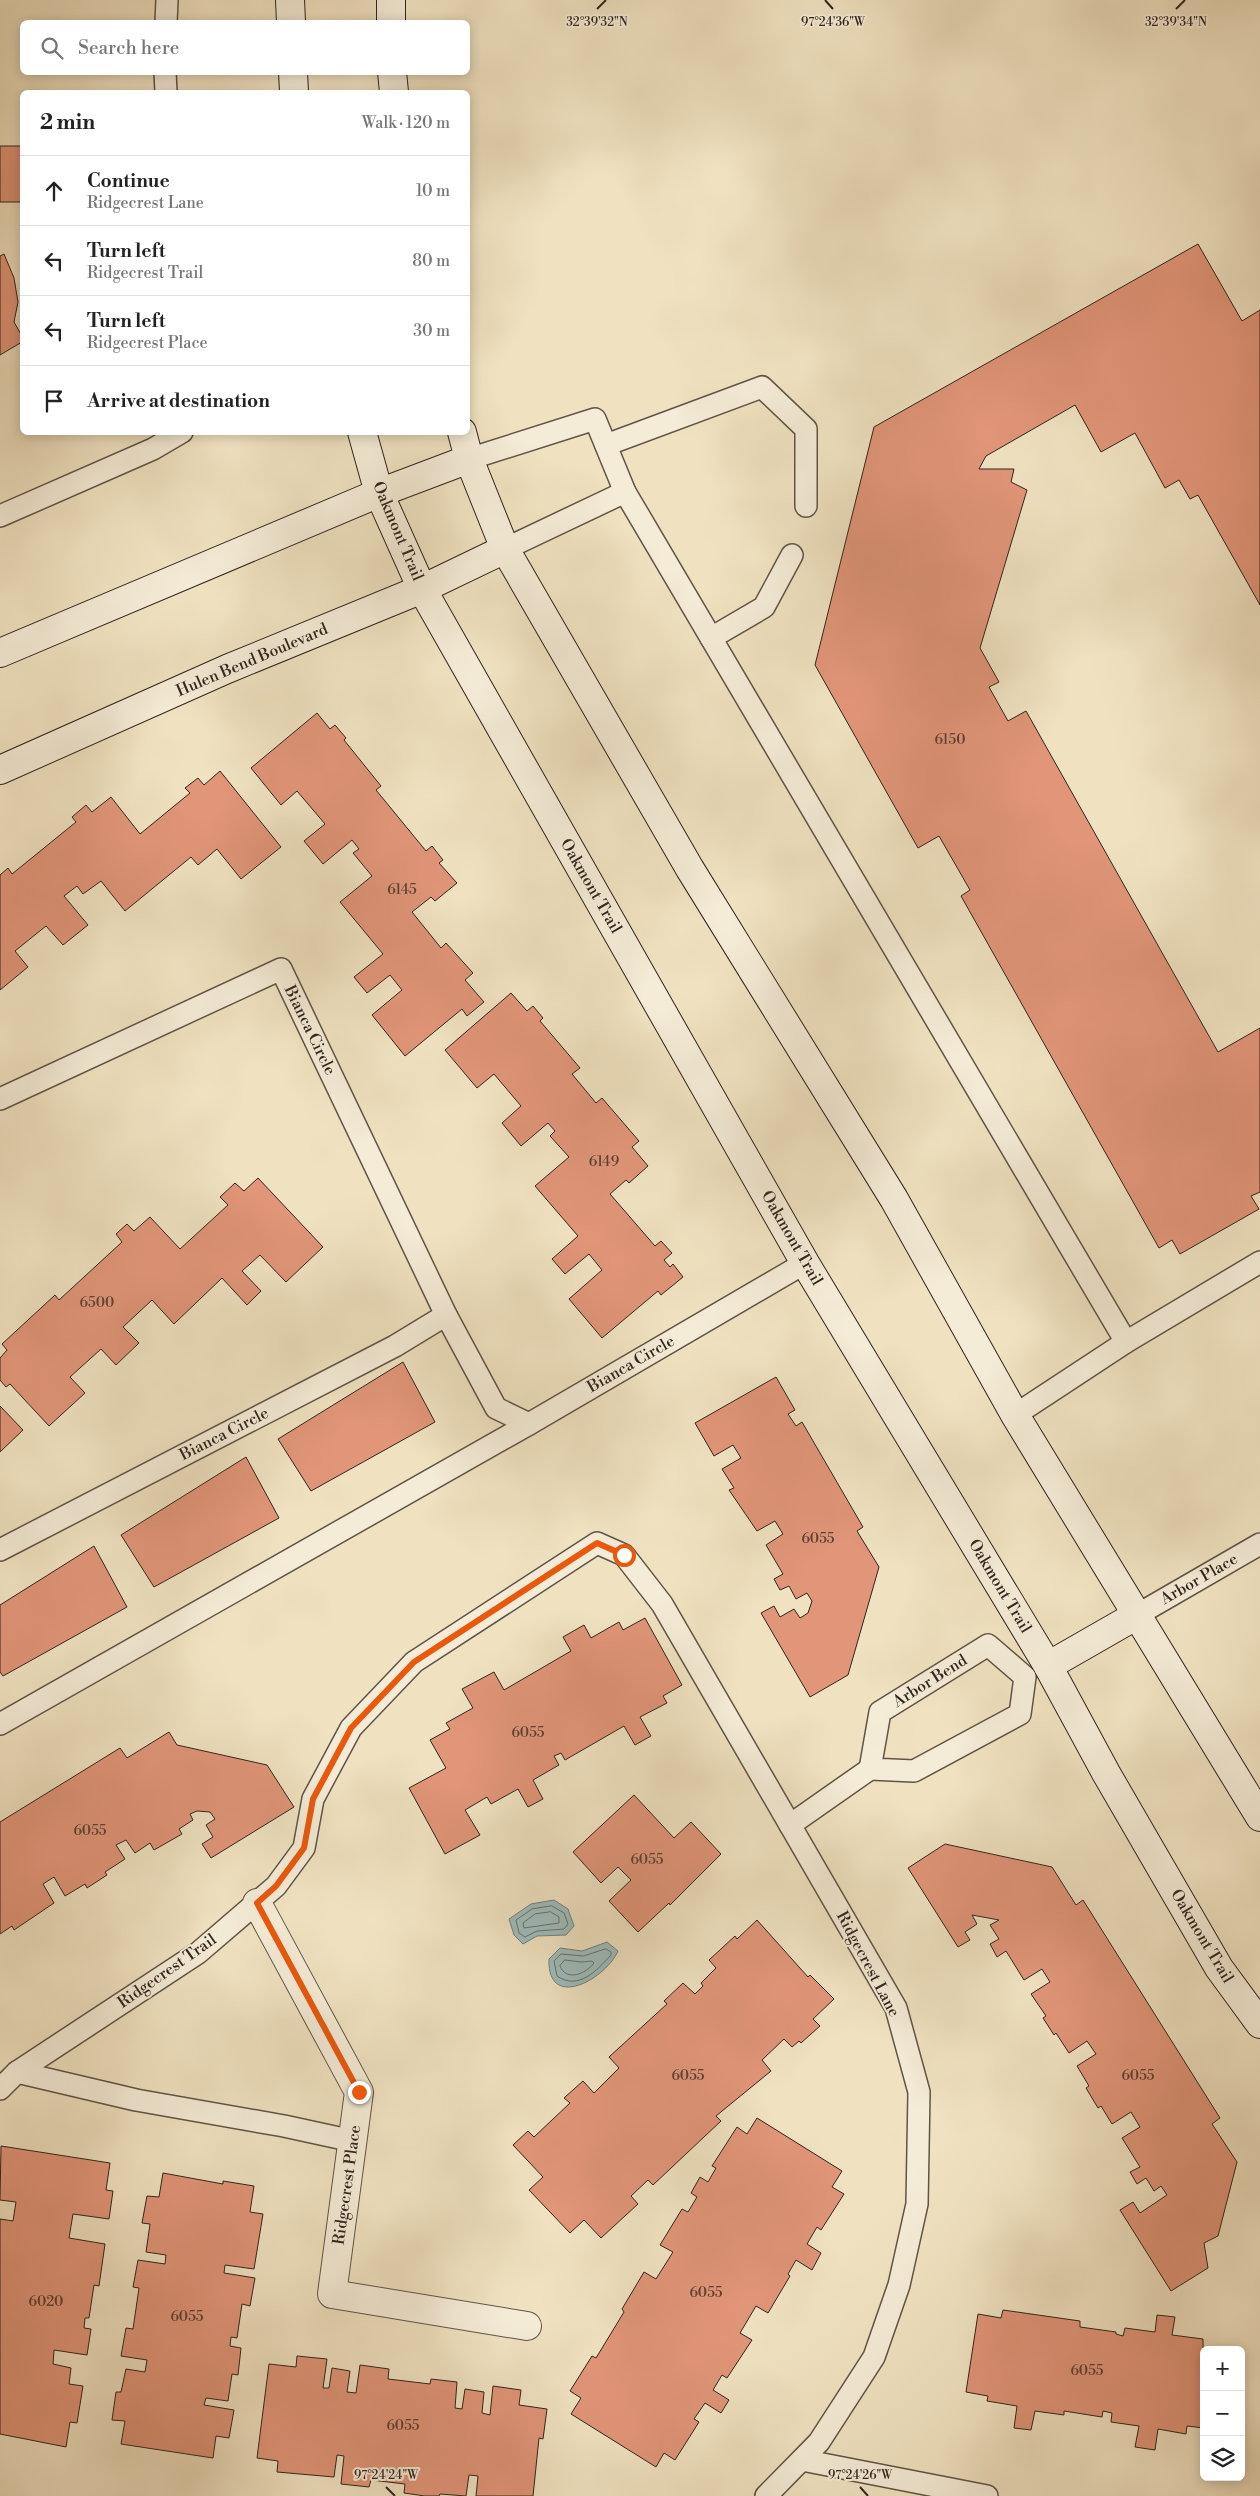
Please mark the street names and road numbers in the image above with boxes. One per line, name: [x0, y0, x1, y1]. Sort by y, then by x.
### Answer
street label: Oakmont Trail: [368, 478, 428, 584]
street label: Hulen Bend Boulevard: [173, 619, 331, 701]
street label: Oakmont Trail: [556, 835, 626, 937]
street label: Bianca Circle: [279, 981, 340, 1078]
street label: Oakmont Trail: [757, 1187, 827, 1289]
street label: Bianca Circle: [583, 1331, 678, 1398]
street label: Bianca Circle: [175, 1403, 272, 1465]
street label: Oakmont Trail: [964, 1535, 1036, 1637]
street label: Arbor Place: [1156, 1549, 1241, 1610]
street label: Arbor Bend: [888, 1650, 971, 1712]
street label: Oakmont Trail: [1166, 1885, 1238, 1987]
street label: Ridgecrest Lane: [832, 1908, 904, 2020]
street label: Ridgecrest Trail: [114, 1929, 221, 2013]
street label: Ridgecrest Place: [329, 2124, 365, 2246]

